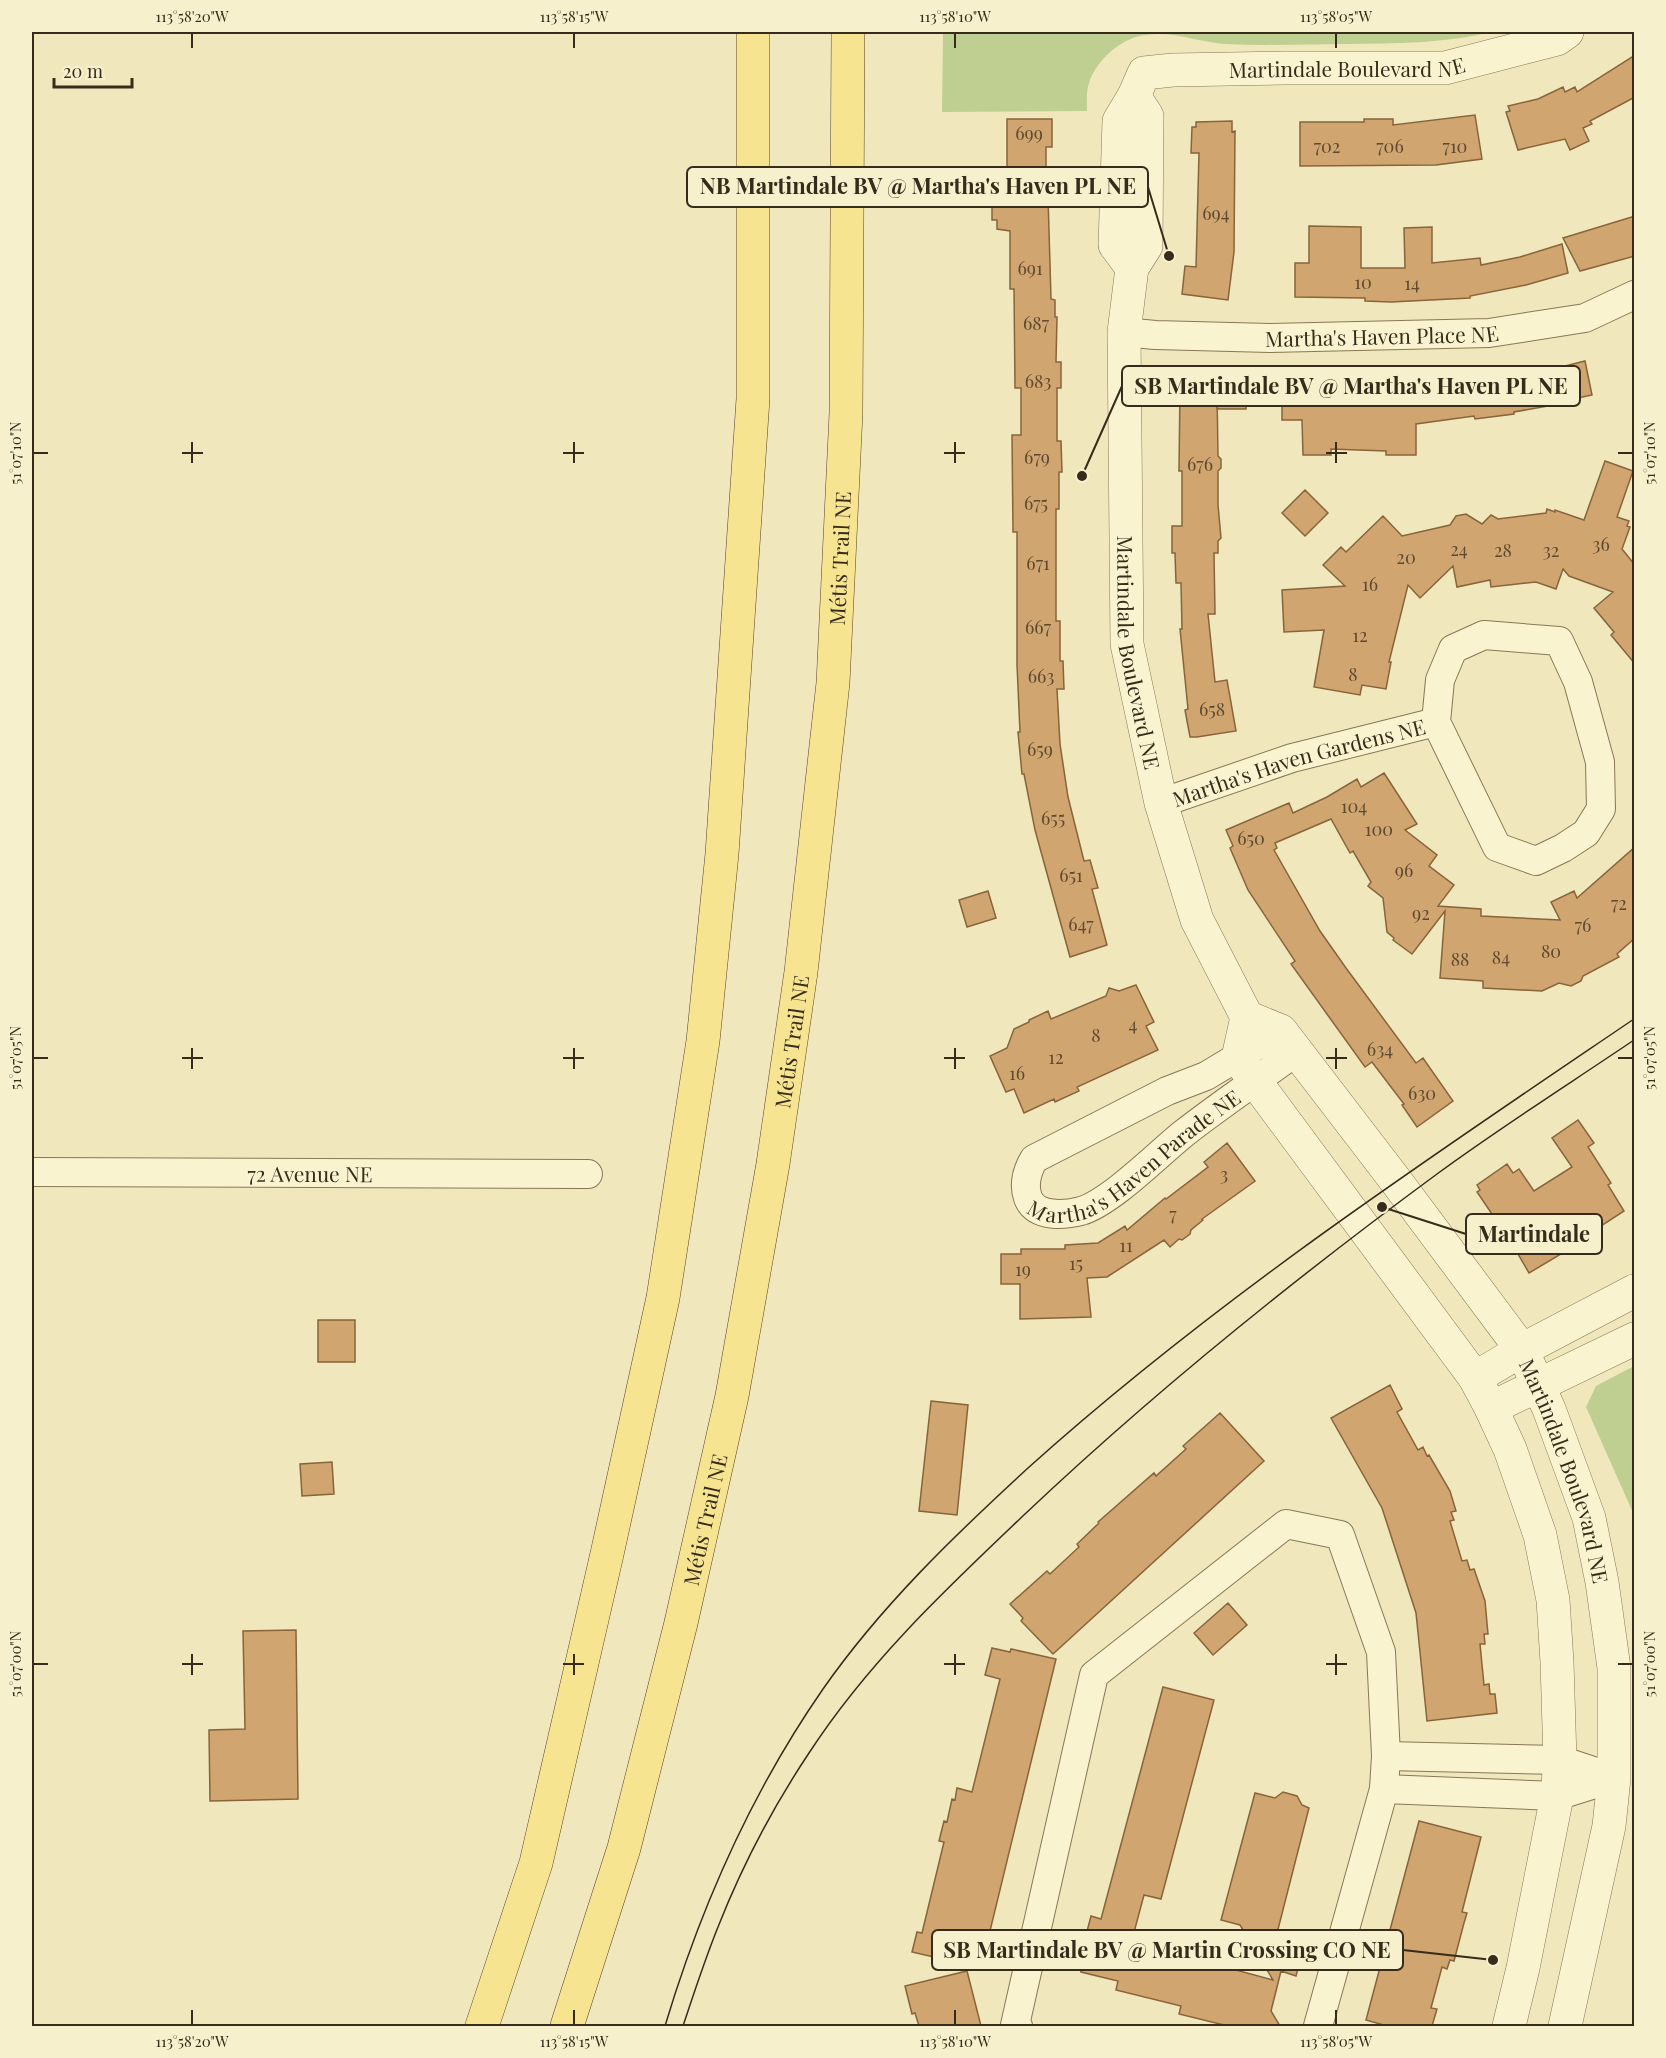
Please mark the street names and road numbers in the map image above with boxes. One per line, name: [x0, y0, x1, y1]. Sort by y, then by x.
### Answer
street label: Martindale Boulevard NE: [1229, 49, 1468, 83]
street label: Martha's Haven Place NE: [1265, 318, 1501, 352]
street label: Métis Trail NE: [822, 491, 856, 626]
street label: Martindale Boulevard NE: [1112, 535, 1167, 772]
street label: Martha's Haven Gardens NE: [1168, 711, 1428, 812]
street label: Métis Trail NE: [767, 973, 814, 1110]
street label: Martha's Haven Parade NE: [1023, 1082, 1245, 1228]
street label: 72 Avenue NE: [247, 1159, 373, 1187]
street label: Martindale Boulevard NE: [1514, 1354, 1616, 1585]
street label: Métis Trail NE: [676, 1451, 733, 1588]

